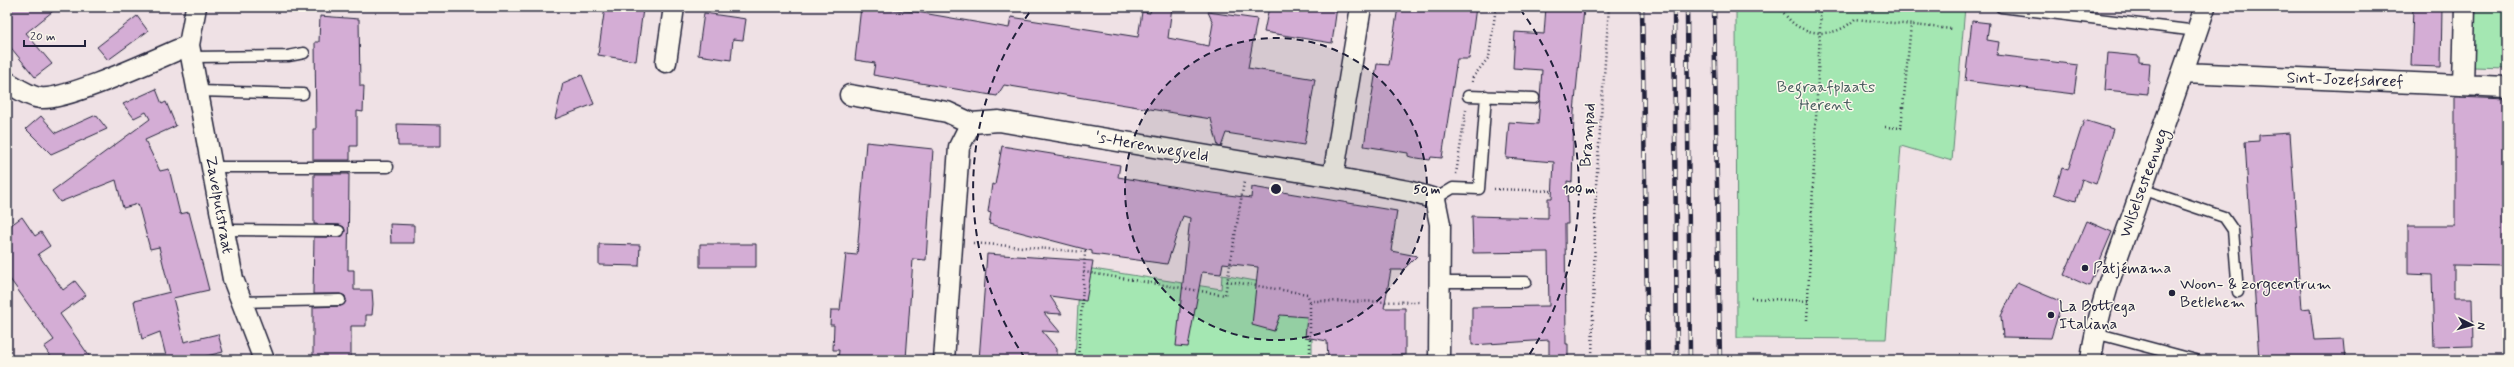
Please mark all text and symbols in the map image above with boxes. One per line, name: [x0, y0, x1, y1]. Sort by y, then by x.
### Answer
scale bar: [24, 22, 85, 48]
text: 20 m: [30, 29, 56, 45]
street label: Sint-Jozefsdreef: [2286, 67, 2404, 93]
park label: Begraafplaats Herent: [1777, 77, 1875, 116]
street label: Brampad: [1575, 102, 1601, 168]
street label: Wilselsesteenweg: [2115, 126, 2174, 241]
street label: 's-Herenwegveld: [1093, 127, 1210, 168]
street label: Zavelputstraat: [200, 154, 238, 256]
centre of rings: [1269, 182, 1283, 196]
text: 50 m: [1414, 182, 1441, 198]
text: 100 m: [1563, 182, 1596, 198]
place label: Patjémama: [2093, 258, 2171, 279]
marker: Patjémama: [2080, 263, 2090, 273]
place label: Woon- & zorgcentrum Betlehem: [2180, 274, 2332, 313]
marker: Woon- & zorgcentrum Betlehem: [2167, 288, 2177, 298]
place label: La Bottega Italiana: [2059, 296, 2136, 335]
north arrow: [2452, 305, 2492, 345]
marker: La Bottega Italiana: [2046, 310, 2056, 320]
text: N: [2474, 322, 2488, 330]

